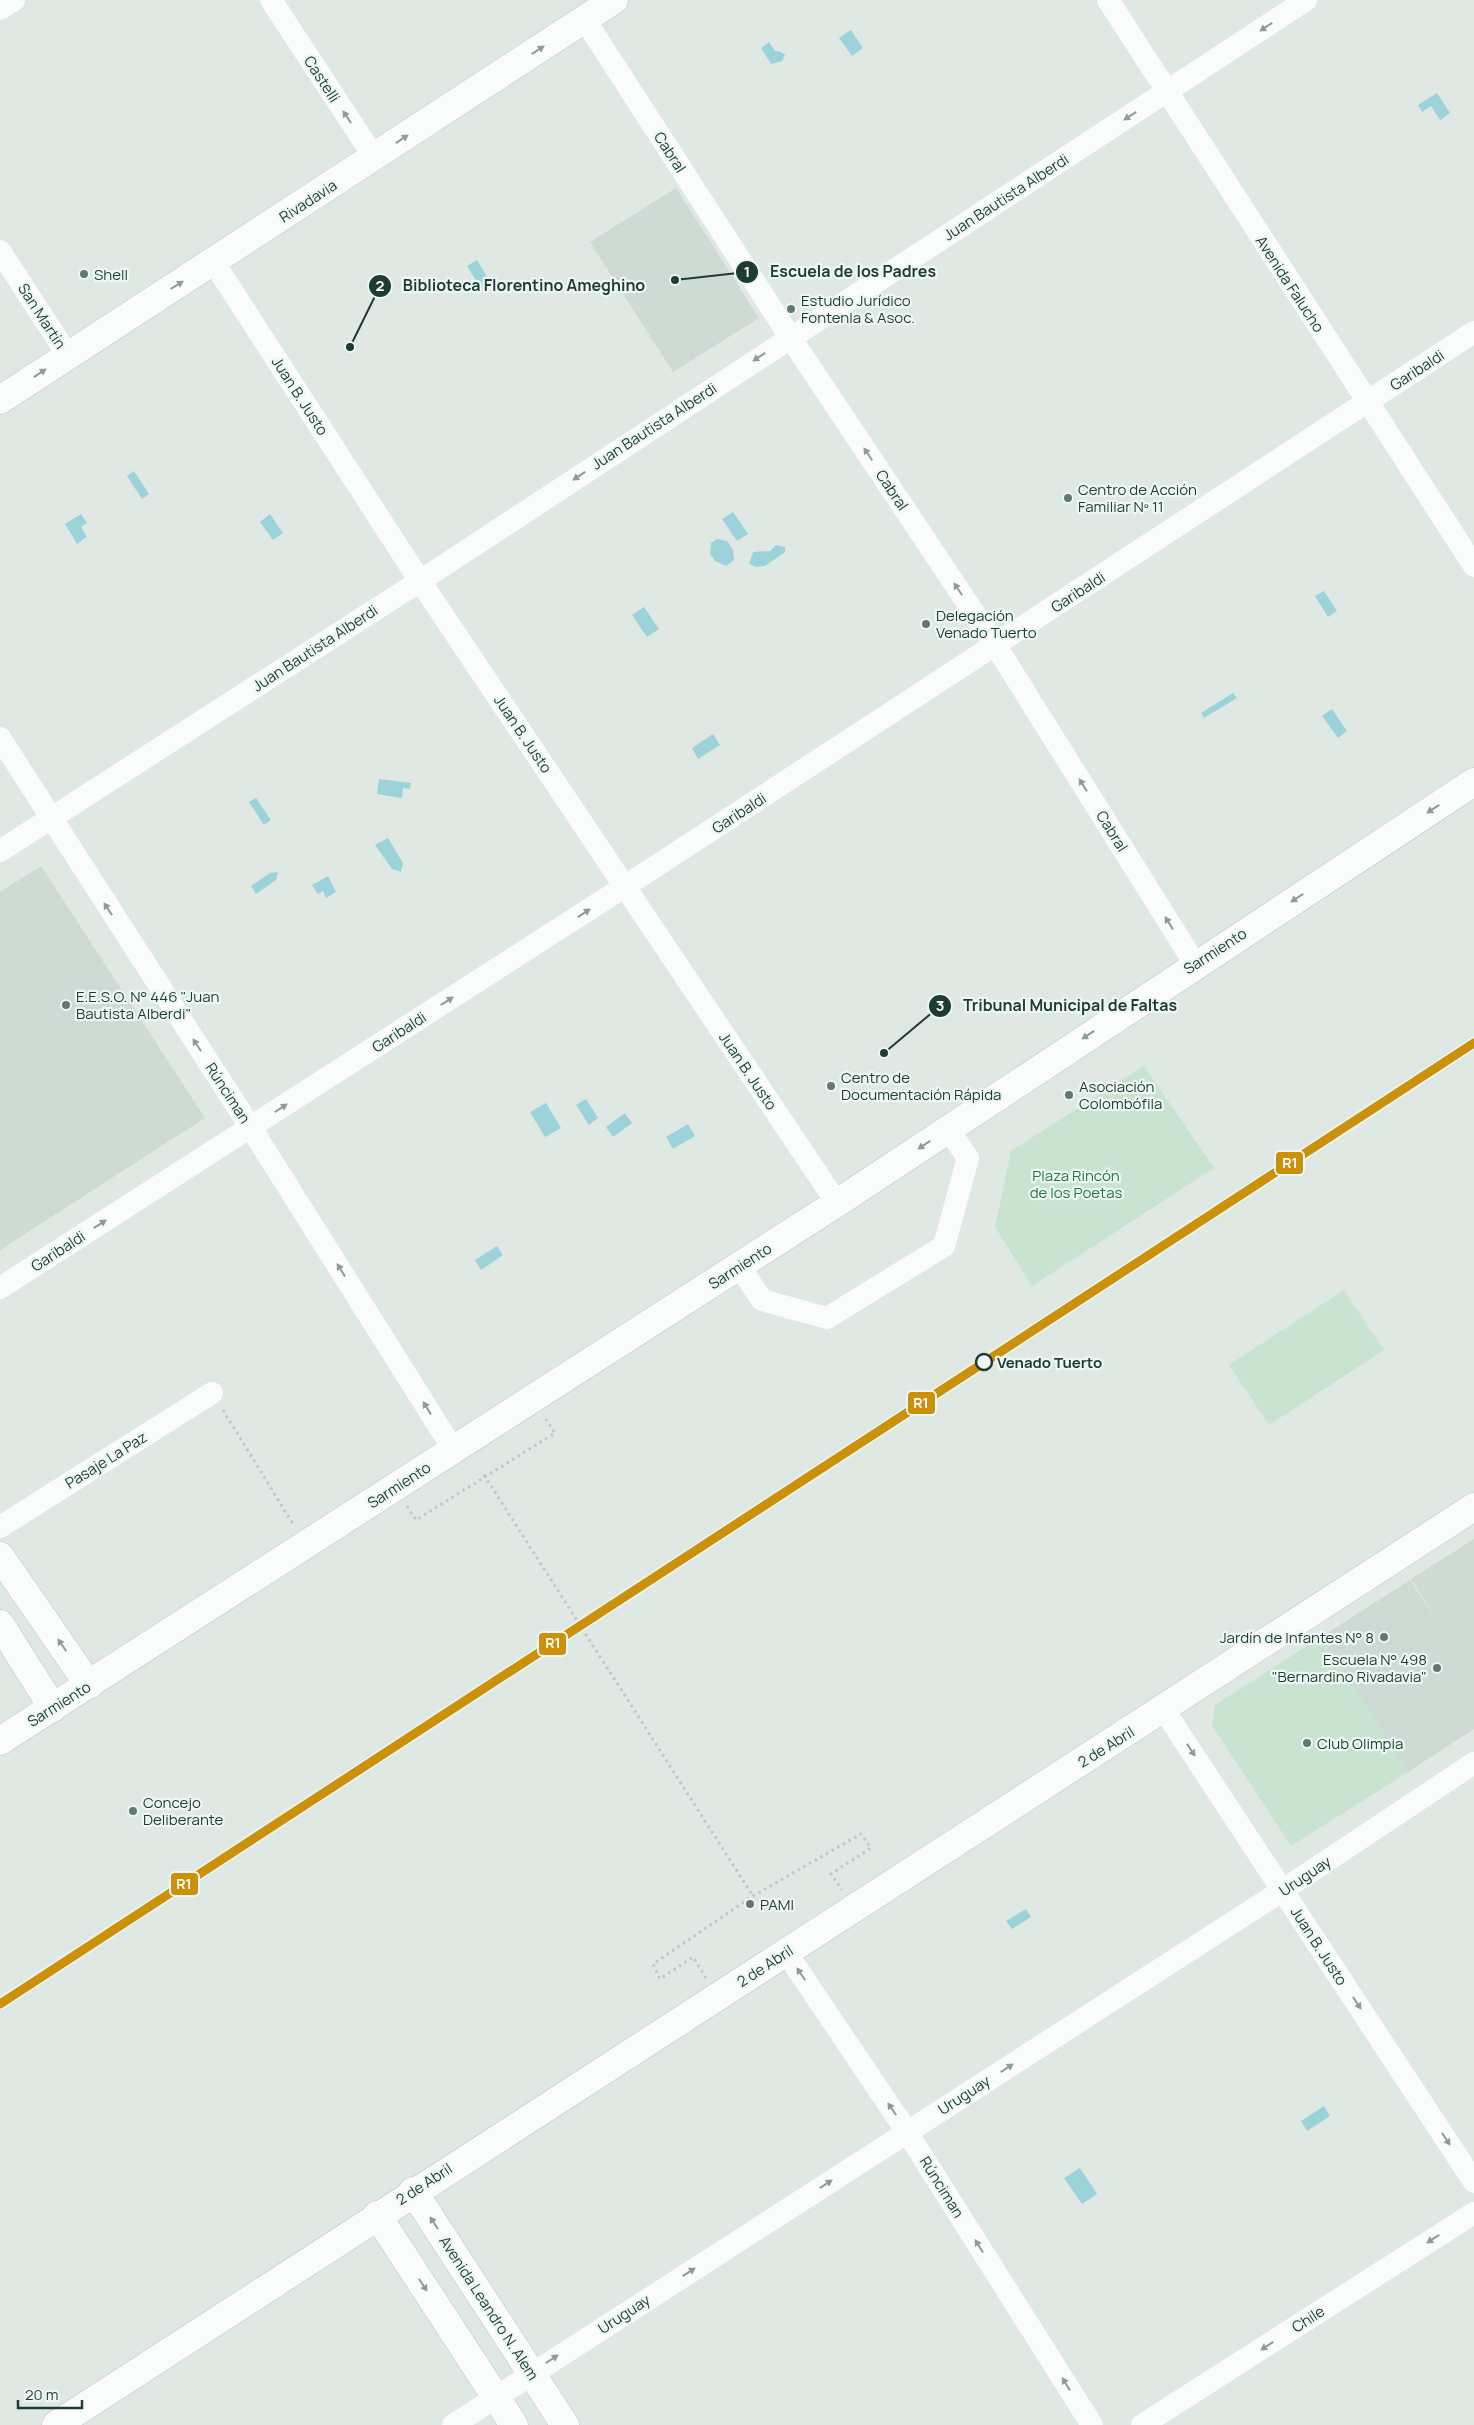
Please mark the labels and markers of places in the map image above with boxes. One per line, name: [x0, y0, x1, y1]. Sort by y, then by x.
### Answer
callout: Escuela de los Padres: [735, 256, 946, 287]
place label: Shell: [94, 264, 128, 285]
marker: Shell: [78, 268, 90, 280]
callout: Biblioteca Florentino Ameghino: [368, 270, 655, 301]
place label: Estudio Jurídico Fontenla & Asoc.: [801, 290, 915, 328]
marker: Estudio Jurídico Fontenla & Asoc.: [785, 303, 797, 315]
place label: Centro de Acción Familiar Nº 11: [1078, 479, 1197, 517]
marker: Centro de Acción Familiar Nº 11: [1062, 492, 1074, 504]
place label: Delegación Venado Tuerto: [936, 605, 1037, 643]
marker: Delegación Venado Tuerto: [920, 618, 932, 630]
place label: E.E.S.O. N° 446 "Juan Bautista Alberdi": [76, 986, 220, 1024]
callout: Tribunal Municipal de Faltas: [928, 990, 1187, 1021]
marker: E.E.S.O. N° 446 "Juan Bautista Alberdi": [60, 999, 72, 1011]
place label: Centro de Documentación Rápida: [841, 1067, 1001, 1105]
place label: Asociación Colombófila: [1079, 1076, 1162, 1114]
marker: Centro de Documentación Rápida: [825, 1080, 837, 1092]
marker: Asociación Colombófila: [1063, 1089, 1075, 1101]
place label: Venado Tuerto: [997, 1352, 1102, 1373]
marker: Venado Tuerto: [975, 1353, 993, 1371]
place label: Jardín de Infantes N° 8: [1220, 1627, 1374, 1648]
marker: Jardín de Infantes N° 8: [1378, 1631, 1390, 1643]
place label: Escuela N° 498 "Bernardino Rivadavia": [1272, 1649, 1427, 1687]
marker: Escuela N° 498 "Bernardino Rivadavia": [1431, 1662, 1443, 1674]
place label: Club Olimpia: [1317, 1733, 1403, 1754]
marker: Club Olimpia: [1301, 1737, 1313, 1749]
place label: Concejo Deliberante: [143, 1792, 224, 1830]
marker: Concejo Deliberante: [127, 1805, 139, 1817]
place label: PAMI: [760, 1894, 794, 1915]
marker: PAMI: [744, 1898, 756, 1910]

